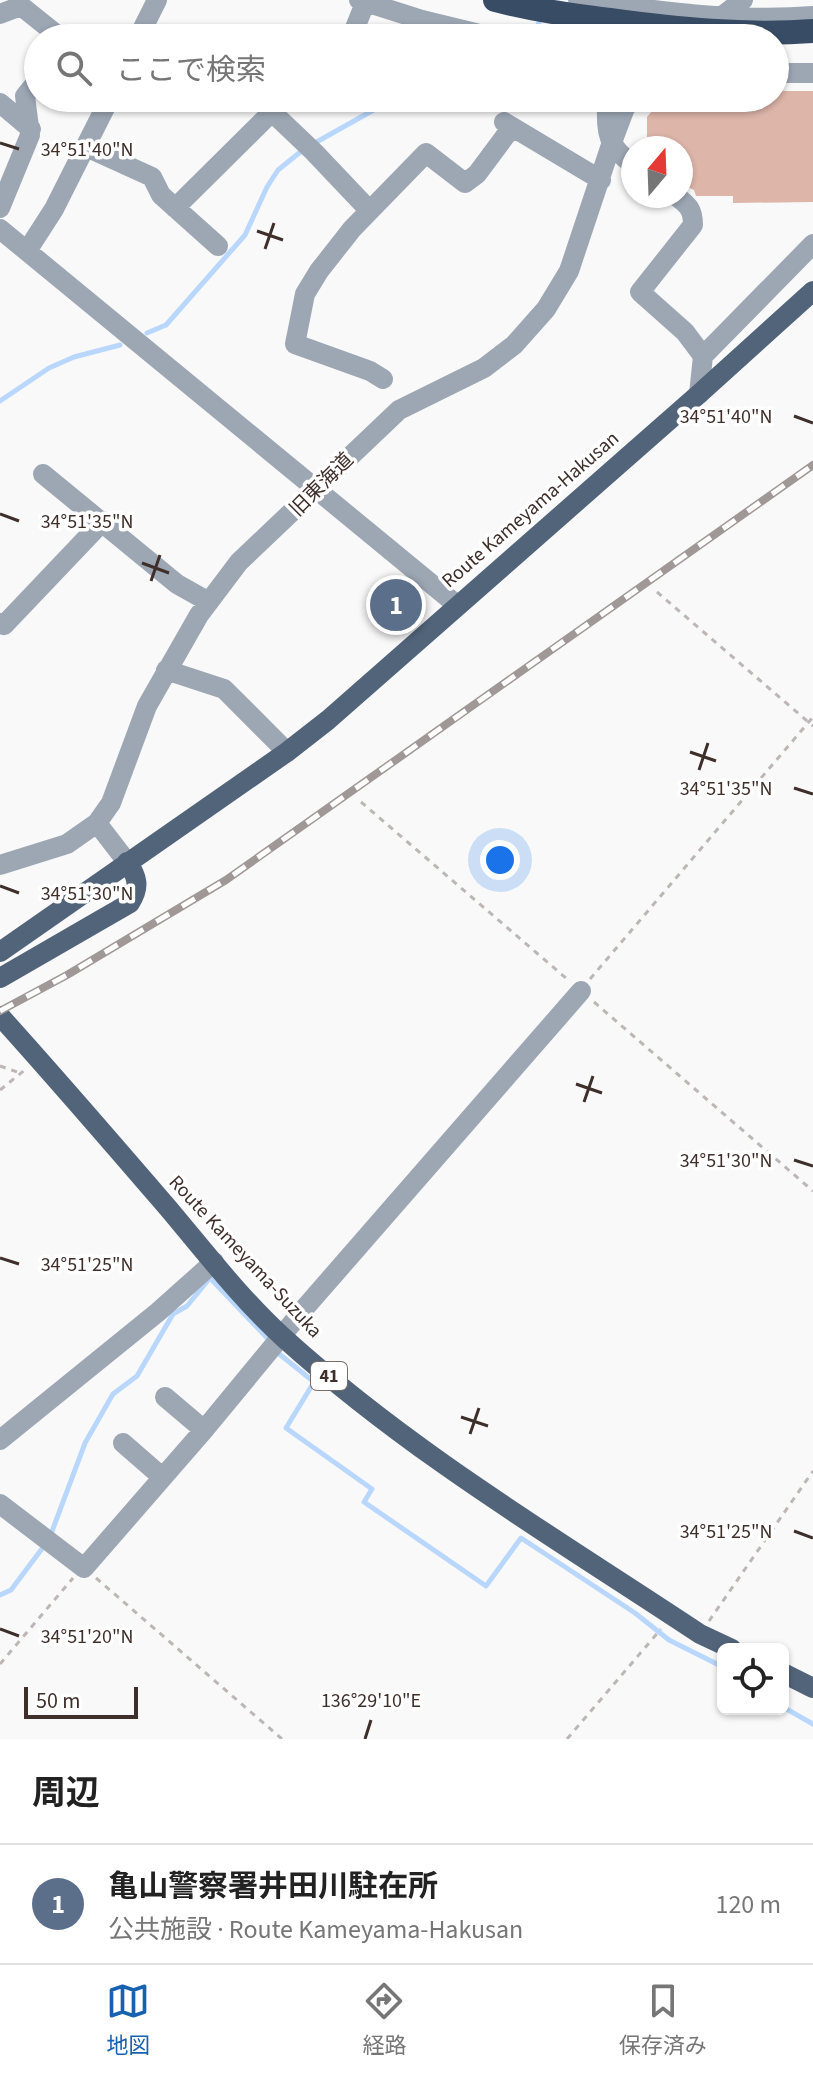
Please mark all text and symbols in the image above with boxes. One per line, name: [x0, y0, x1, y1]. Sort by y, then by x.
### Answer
search box: [24, 24, 789, 112]
icon: search: [52, 46, 96, 90]
text: ここで検索: [116, 49, 266, 92]
text: 34°51'40"N: [41, 136, 133, 164]
north arrow: [621, 136, 693, 208]
text: 34°51'40"N: [680, 403, 772, 431]
street label: Route Kameyama-Hakusan: [436, 425, 625, 595]
street label: 旧東海道: [284, 447, 360, 523]
text: 34°51'35"N: [41, 508, 133, 536]
pin: 1: [370, 575, 422, 635]
text: 34°51'35"N: [680, 775, 772, 803]
your location: [480, 840, 520, 880]
text: 34°51'30"N: [41, 880, 133, 908]
text: 34°51'30"N: [680, 1147, 772, 1175]
street label: Route Kameyama-Suzuka: [162, 1169, 328, 1344]
text: 34°51'25"N: [41, 1251, 133, 1279]
road number: 41: [311, 1362, 347, 1390]
text: 34°51'25"N: [680, 1518, 772, 1546]
text: 34°51'20"N: [41, 1623, 133, 1651]
map controls: [717, 1643, 789, 1715]
button: locate: [717, 1643, 789, 1715]
scale bar: [24, 1683, 138, 1719]
text: 50 m: [36, 1685, 81, 1717]
text: 136°29'10"E: [321, 1687, 421, 1715]
text: 周辺: [32, 1769, 100, 1818]
text: 亀山警察署井田川駐在所: [108, 1865, 438, 1908]
text: 1: [51, 1886, 65, 1923]
text: 120 m: [715, 1886, 781, 1923]
text: 公共施設 · Route Kameyama-Hakusan: [108, 1911, 523, 1948]
tab: 地図: [106, 1979, 150, 2062]
tab: 経路: [362, 1979, 407, 2062]
tab: 保存済み: [619, 1979, 707, 2062]

